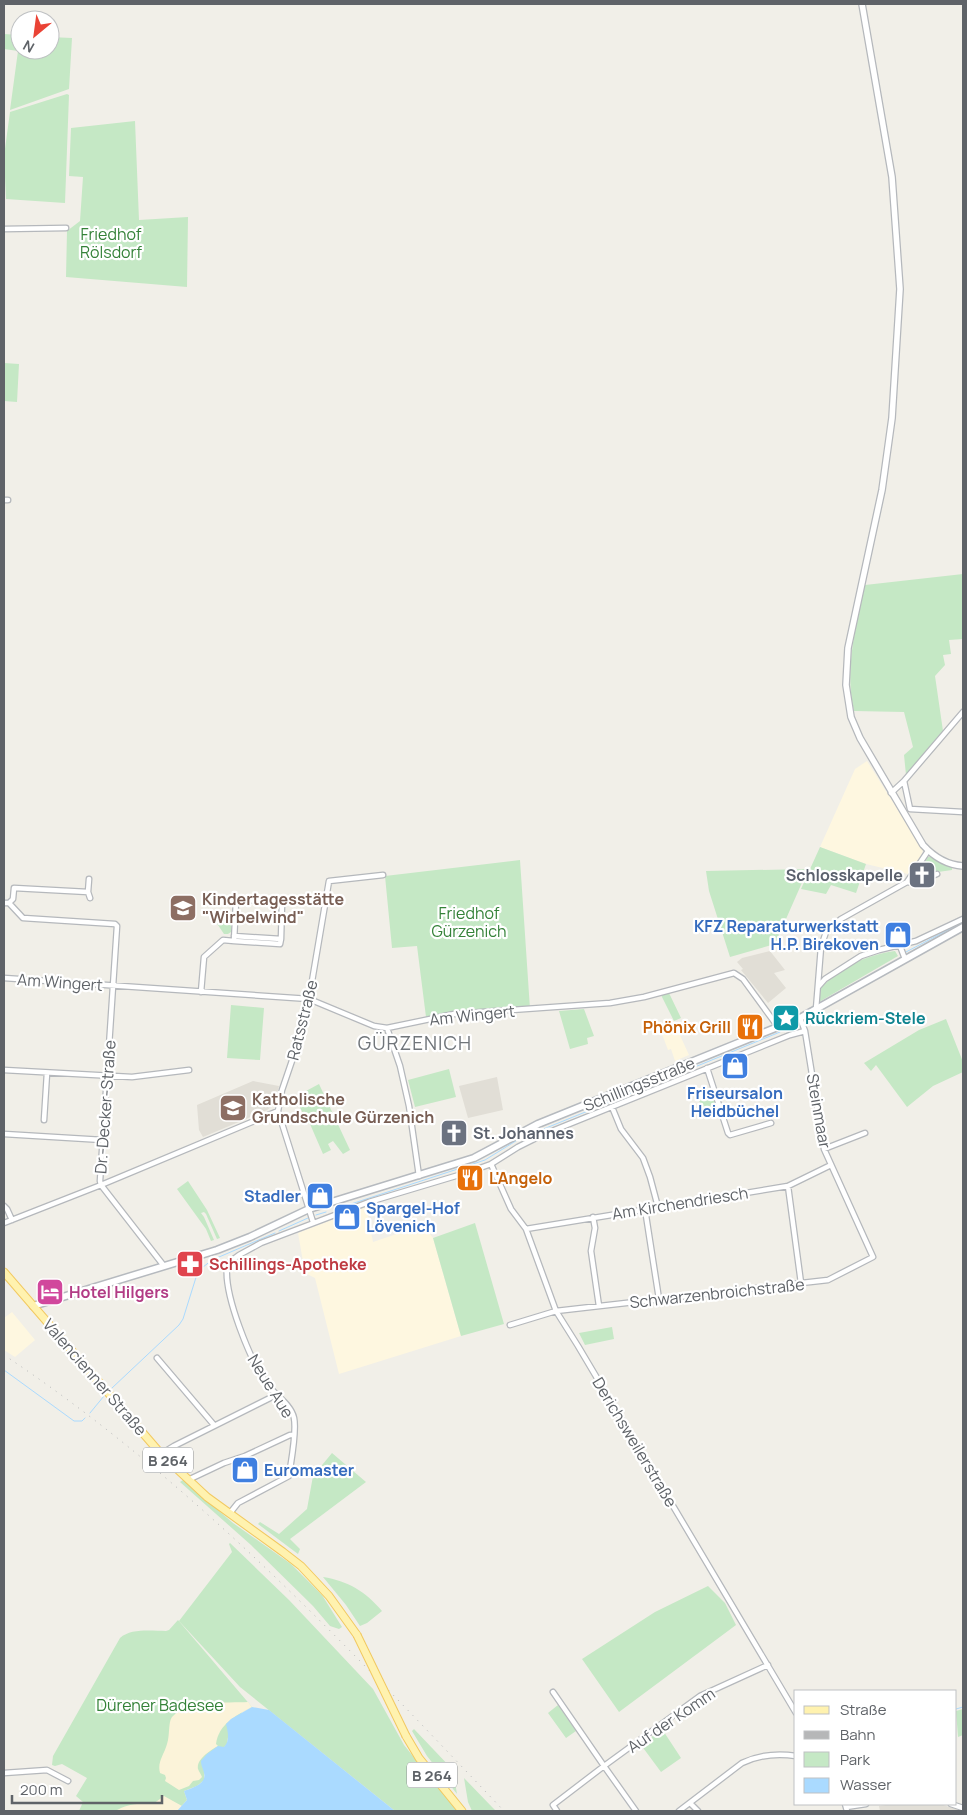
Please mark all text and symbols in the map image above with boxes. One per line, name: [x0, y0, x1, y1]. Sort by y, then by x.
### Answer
north arrow: [10, 10, 60, 60]
text: N: [19, 36, 37, 58]
park label: Friedhof Rölsdorf: [80, 223, 142, 263]
church icon: Schlosskapelle: [907, 860, 937, 890]
place label: Schlosskapelle: [786, 864, 903, 886]
place label: Kindertagesstätte "Wirbelwind": [202, 888, 345, 928]
school or university icon: Kindertagesstätte "Wirbelwind": [168, 893, 198, 923]
park label: Friedhof Gürzenich: [431, 902, 507, 942]
place label: KFZ Reparaturwerkstatt H.P. Birekoven: [694, 915, 879, 955]
shop icon: KFZ Reparaturwerkstatt H.P. Birekoven: [883, 920, 913, 950]
street label: Am Wingert: [16, 968, 104, 996]
street label: Ratsstraße: [281, 978, 323, 1062]
street label: Am Wingert: [428, 1000, 516, 1030]
place icon: Rückriem-Stele: [771, 1003, 801, 1033]
place label: Rückriem-Stele: [805, 1007, 926, 1029]
restaurant icon: Phönix Grill: [735, 1012, 765, 1042]
place label: Phönix Grill: [643, 1016, 731, 1038]
district label: GÜRZENICH: [358, 1030, 472, 1056]
street label: Dr.-Decker-Straße: [89, 1039, 121, 1175]
shop icon: Friseursalon Heidbüchel: [720, 1051, 750, 1081]
street label: Schillingsstraße: [580, 1052, 698, 1116]
street label: Steinmaar: [802, 1072, 836, 1150]
place label: Friseursalon Heidbüchel: [687, 1082, 783, 1122]
place label: Katholische Grundschule Gürzenich: [252, 1088, 434, 1128]
school or university icon: Katholische Grundschule Gürzenich: [218, 1093, 248, 1123]
church icon: St. Johannes: [439, 1118, 469, 1148]
place label: St. Johannes: [473, 1122, 574, 1144]
restaurant icon: L'Angelo: [455, 1163, 485, 1193]
place label: L'Angelo: [489, 1167, 553, 1189]
shop icon: Stadler: [305, 1181, 335, 1211]
street label: Am Kirchendriesch: [610, 1181, 750, 1225]
place label: Stadler: [244, 1185, 301, 1207]
place label: Spargel-Hof Lövenich: [366, 1197, 460, 1237]
shop icon: Spargel-Hof Lövenich: [332, 1202, 362, 1232]
pharmacy icon: Schillings-Apotheke: [175, 1249, 205, 1279]
place label: Schillings-Apotheke: [209, 1253, 367, 1275]
street label: Schwarzenbroichstraße: [628, 1273, 806, 1313]
hotel icon: Hotel Hilgers: [35, 1277, 65, 1307]
place label: Hotel Hilgers: [69, 1281, 169, 1303]
street label: Valencienner Straße: [38, 1314, 152, 1440]
street label: Neue Aue: [243, 1350, 299, 1422]
street label: Derichsweilerstraße: [588, 1373, 682, 1511]
road number: B 264: [143, 1448, 193, 1472]
shop icon: Euromaster: [230, 1455, 260, 1485]
place label: Euromaster: [264, 1459, 354, 1481]
street label: Auf der Komm: [623, 1682, 719, 1758]
legend: [794, 1690, 957, 1805]
park label: Dürener Badesee: [96, 1694, 224, 1716]
text: Straße: [840, 1699, 887, 1720]
text: Bahn: [840, 1724, 875, 1745]
text: Park: [840, 1749, 870, 1770]
road number: B 264: [407, 1762, 457, 1788]
scale bar: [12, 1772, 162, 1804]
text: Wasser: [840, 1774, 892, 1795]
text: 200 m: [20, 1779, 63, 1800]

